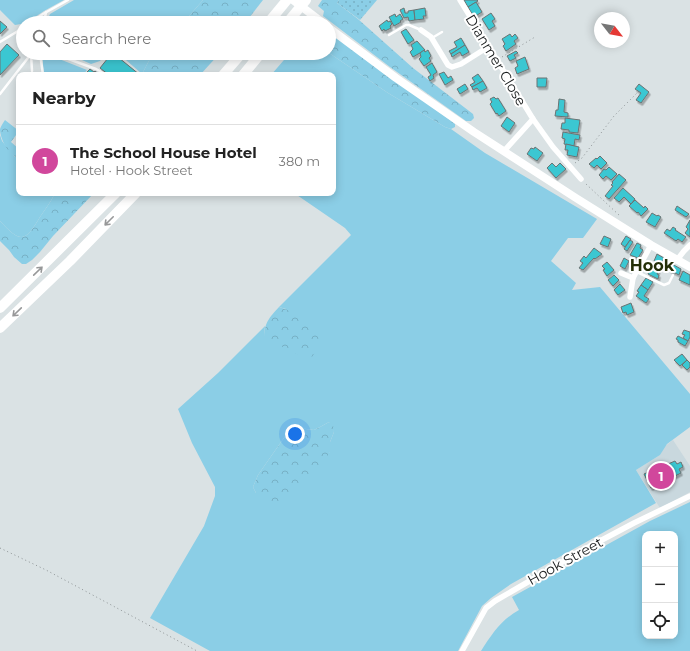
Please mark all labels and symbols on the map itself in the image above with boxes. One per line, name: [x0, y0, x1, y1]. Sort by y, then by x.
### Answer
street label: Dianmer Close: [462, 11, 530, 109]
north arrow: [594, 12, 630, 48]
one-way arrow: [104, 216, 114, 226]
district label: Hook: [630, 256, 675, 275]
one-way arrow: [33, 266, 43, 276]
one-way arrow: [12, 308, 22, 317]
your location: [285, 424, 305, 444]
pin: 1: [648, 461, 674, 491]
street label: Hook Street: [524, 533, 606, 589]

